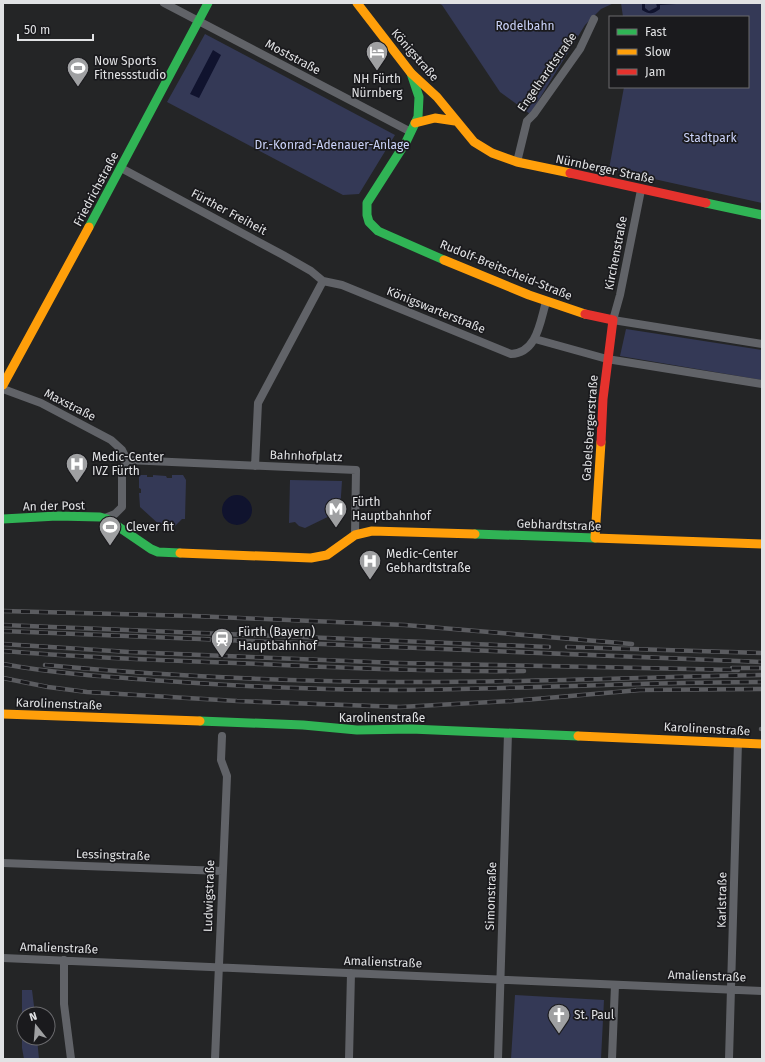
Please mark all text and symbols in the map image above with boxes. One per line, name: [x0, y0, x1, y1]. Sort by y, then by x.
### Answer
scale bar: [18, 16, 93, 42]
legend: [609, 16, 749, 88]
park label: Rodelbahn: [496, 19, 554, 33]
text: 50 m: [24, 23, 50, 37]
text: Fast: [645, 25, 667, 39]
street label: Königstraße: [388, 26, 442, 84]
street label: Engelhardtstraße: [515, 30, 579, 114]
street label: Moststraße: [263, 37, 323, 77]
hotel icon: NH Fürth Nürnberg: [364, 39, 390, 72]
text: Slow: [645, 45, 671, 59]
place label: Now Sports Fitnessstudio: [94, 54, 166, 82]
sports icon: Now Sports Fitnessstudio: [65, 55, 91, 88]
text: Jam: [645, 65, 665, 79]
place label: NH Fürth Nürnberg: [351, 72, 403, 100]
park label: Stadtpark: [683, 131, 737, 145]
park label: Dr.-Konrad-Adenauer-Anlage: [254, 138, 410, 152]
street label: Friedrichstraße: [70, 149, 122, 229]
street label: Nürnberger Straße: [554, 152, 656, 186]
street label: Fürther Freiheit: [189, 186, 270, 238]
street label: Kirchenstraße: [602, 215, 630, 291]
street label: Rudolf-Breitscheid-Straße: [438, 237, 574, 303]
street label: Königswarterstraße: [385, 284, 487, 336]
street label: Gabelsbergerstraße: [579, 374, 601, 482]
street label: Maxstraße: [42, 386, 98, 424]
street label: Bahnhofplatz: [269, 448, 343, 464]
place label: Medic-Center IVZ Fürth: [92, 450, 164, 478]
hospital icon: Medic-Center IVZ Fürth: [64, 451, 90, 484]
place label: Fürth Hauptbahnhof: [352, 495, 432, 523]
metro station icon: Fürth Hauptbahnhof: [323, 496, 349, 529]
street label: An der Post: [23, 498, 86, 514]
sports icon: Clever fit: [97, 514, 123, 547]
street label: Gebhardtstraße: [516, 517, 602, 533]
place label: Clever fit: [126, 520, 175, 534]
place label: Medic-Center Gebhardtstraße: [386, 547, 471, 575]
hospital icon: Medic-Center Gebhardtstraße: [357, 548, 383, 581]
place label: Fürth (Bayern) Hauptbahnhof: [238, 625, 318, 653]
station icon: Fürth (Bayern) Hauptbahnhof: [209, 626, 235, 659]
street label: Karolinenstraße: [15, 695, 103, 713]
street label: Karolinenstraße: [339, 711, 425, 725]
street label: Karolinenstraße: [663, 720, 751, 738]
street label: Lessingstraße: [76, 847, 150, 863]
street label: Ludwigstraße: [201, 860, 217, 932]
street label: Simonstraße: [483, 861, 499, 931]
street label: Karlstraße: [715, 872, 729, 928]
street label: Amalienstraße: [20, 940, 98, 956]
street label: Amalienstraße: [344, 954, 422, 970]
street label: Amalienstraße: [668, 968, 746, 984]
church icon: St. Paul: [546, 1002, 572, 1035]
north arrow: [16, 1006, 56, 1046]
place label: St. Paul: [574, 1008, 615, 1022]
text: N: [28, 1010, 39, 1024]

